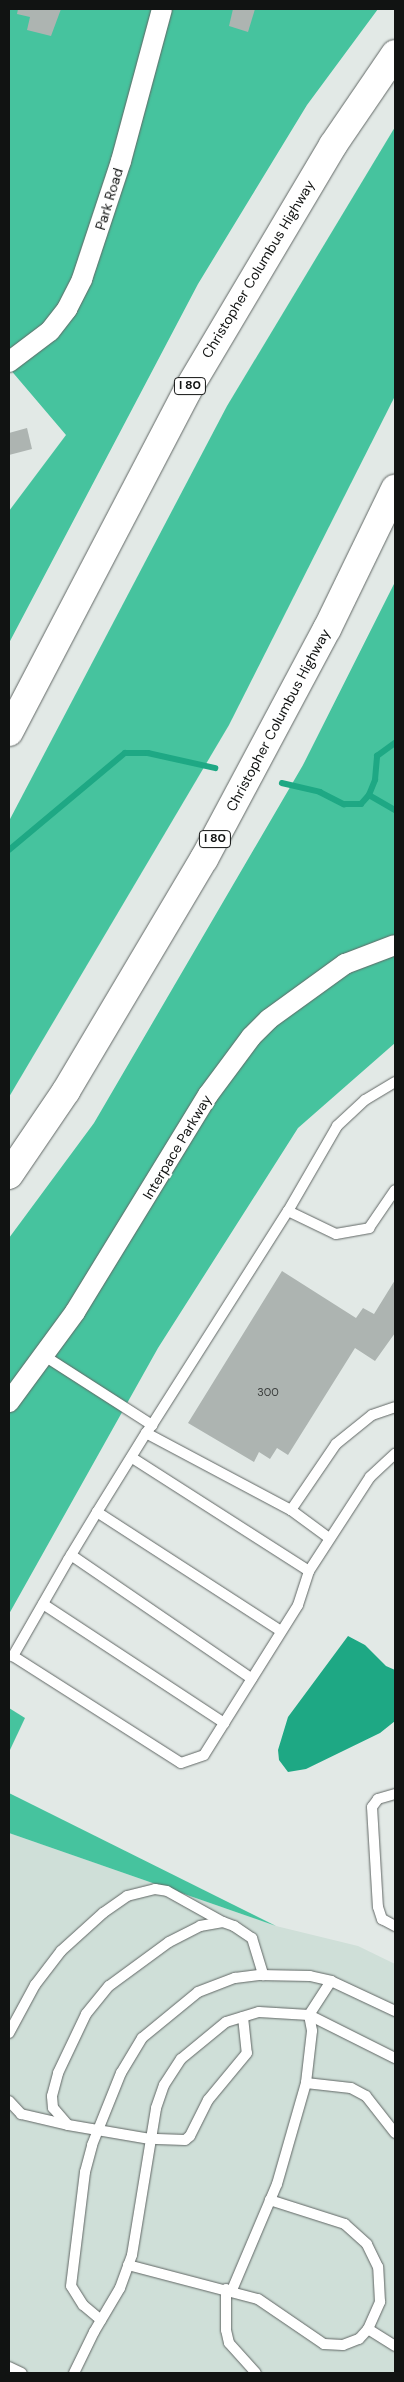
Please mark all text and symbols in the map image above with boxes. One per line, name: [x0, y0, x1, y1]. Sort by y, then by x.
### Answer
street label: Park Road: [92, 166, 126, 232]
street label: Christopher Columbus Highway: [198, 177, 318, 361]
road number: I 80: [174, 376, 206, 396]
street label: Christopher Columbus Highway: [223, 626, 333, 814]
road number: I 80: [199, 830, 231, 849]
street label: Interpace Parkway: [139, 1092, 215, 1202]
house number: 300: [257, 1385, 279, 1399]

